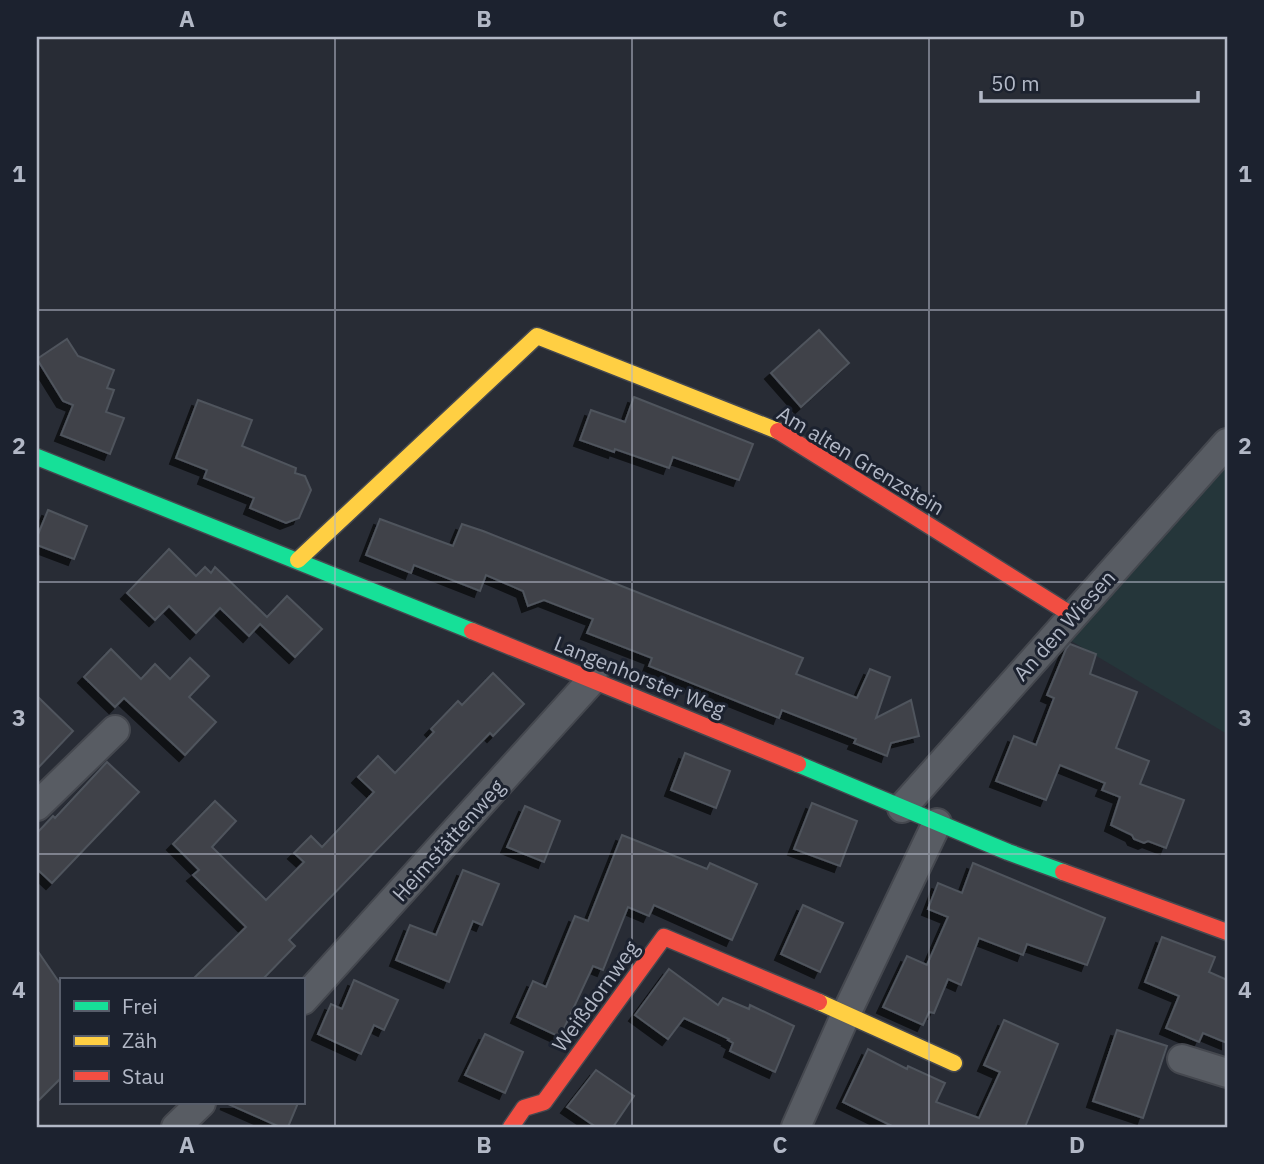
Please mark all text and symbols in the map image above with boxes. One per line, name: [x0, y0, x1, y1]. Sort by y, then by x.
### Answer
text: A: [179, 3, 195, 33]
text: B: [476, 3, 492, 33]
text: C: [773, 3, 788, 33]
text: D: [1069, 3, 1085, 33]
scale bar: [981, 60, 1198, 104]
text: 50 m: [991, 69, 1040, 97]
text: 1: [12, 158, 26, 188]
text: 1: [1238, 158, 1252, 188]
street label: Am alten Grenzstein: [772, 399, 950, 521]
text: 2: [12, 430, 26, 460]
text: 2: [1238, 430, 1252, 460]
street label: An den Wiesen: [1007, 564, 1121, 686]
street label: Langenhorster Weg: [550, 629, 730, 723]
text: 3: [12, 702, 26, 732]
text: 3: [1238, 702, 1252, 732]
street label: Heimstättenweg: [386, 773, 510, 907]
street label: Weißdornweg: [545, 935, 645, 1057]
text: 4: [12, 974, 26, 1004]
text: 4: [1238, 974, 1252, 1004]
legend: [60, 978, 304, 1104]
text: Frei: [122, 992, 158, 1020]
text: Zäh: [122, 1026, 157, 1054]
text: Stau: [122, 1062, 165, 1090]
text: A: [179, 1129, 195, 1159]
text: B: [476, 1129, 492, 1159]
text: C: [773, 1129, 788, 1159]
text: D: [1069, 1129, 1085, 1159]

